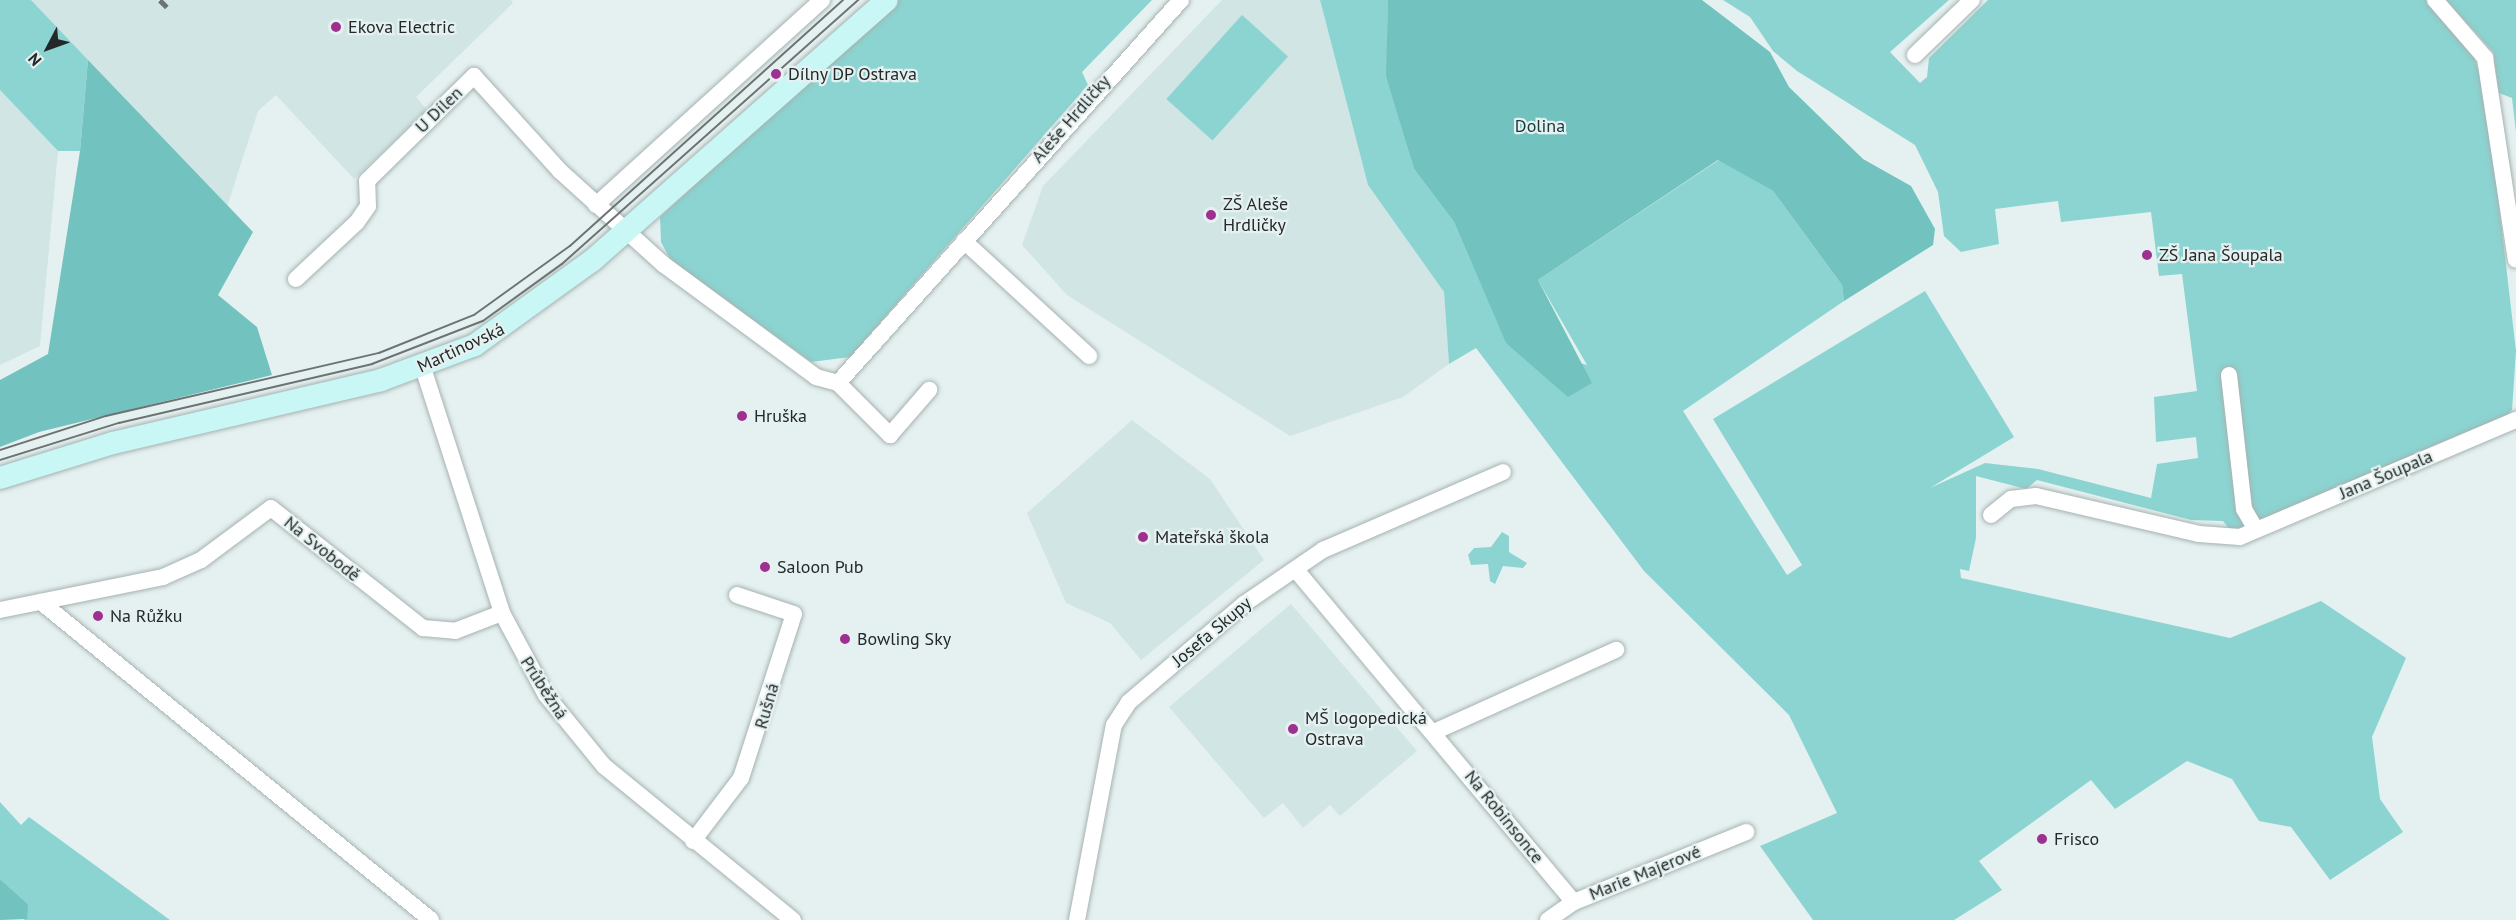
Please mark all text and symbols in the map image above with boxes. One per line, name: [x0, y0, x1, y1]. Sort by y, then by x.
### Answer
place label: Ekova Electric: [348, 16, 455, 38]
north arrow: [18, 18, 78, 78]
marker: Ekova Electric: [329, 20, 343, 34]
text: N: [23, 49, 45, 70]
place label: Dílny DP Ostrava: [788, 63, 918, 85]
marker: Dílny DP Ostrava: [769, 67, 783, 81]
street label: Aleše Hrdličky: [1027, 71, 1115, 167]
street label: U Dílen: [411, 82, 467, 138]
park label: Dolina: [1515, 115, 1565, 137]
place label: ZŠ Aleše Hrdličky: [1223, 194, 1289, 236]
marker: ZŠ Aleše Hrdličky: [1204, 208, 1218, 222]
place label: ZŠ Jana Šoupala: [2159, 244, 2283, 266]
marker: ZŠ Jana Šoupala: [2140, 248, 2154, 262]
street label: Martinovská: [414, 318, 508, 378]
place label: Hruška: [754, 405, 807, 427]
marker: Hruška: [735, 409, 749, 423]
street label: Jana Šoupala: [2336, 446, 2436, 504]
street label: Na Svobodě: [280, 512, 364, 586]
place label: Mateřská škola: [1155, 526, 1269, 548]
marker: Mateřská škola: [1136, 530, 1150, 544]
place label: Saloon Pub: [777, 556, 864, 578]
marker: Saloon Pub: [758, 560, 772, 574]
street label: Josefa Skupy: [1168, 593, 1256, 671]
place label: Na Růžku: [110, 605, 182, 627]
marker: Na Růžku: [91, 609, 105, 623]
place label: Bowling Sky: [857, 628, 951, 650]
marker: Bowling Sky: [838, 632, 852, 646]
street label: Průběžná: [516, 652, 572, 724]
street label: Rušná: [750, 681, 784, 731]
place label: MŠ logopedická Ostrava: [1305, 708, 1427, 750]
marker: MŠ logopedická Ostrava: [1286, 722, 1300, 736]
street label: Na Robinsonce: [1460, 766, 1548, 868]
place label: Frisco: [2054, 828, 2099, 850]
marker: Frisco: [2035, 832, 2049, 846]
street label: Marie Majerové: [1586, 841, 1704, 905]

